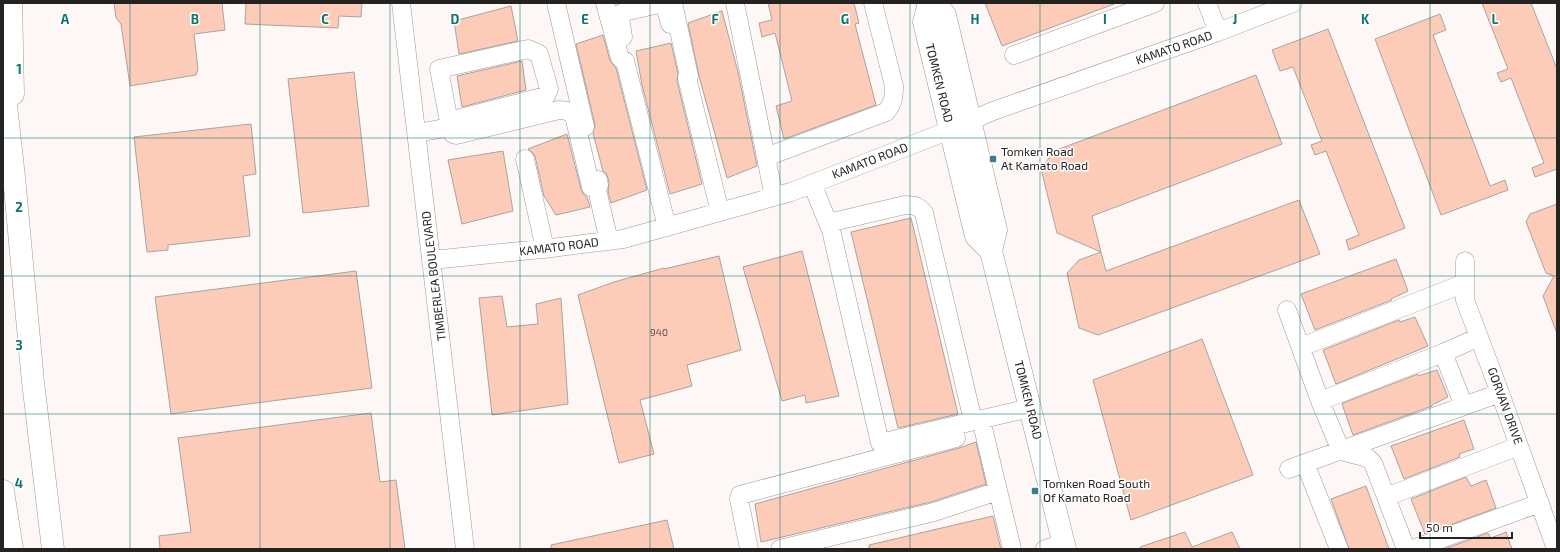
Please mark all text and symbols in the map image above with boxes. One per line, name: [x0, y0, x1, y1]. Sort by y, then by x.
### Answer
text: A: [61, 11, 70, 27]
text: B: [191, 11, 199, 27]
text: C: [321, 11, 329, 27]
text: D: [451, 11, 460, 27]
text: E: [581, 11, 589, 27]
text: F: [711, 11, 719, 27]
text: G: [841, 11, 849, 27]
text: H: [971, 11, 980, 27]
text: I: [1103, 11, 1107, 27]
text: J: [1233, 11, 1237, 27]
text: K: [1361, 11, 1370, 27]
text: L: [1492, 11, 1499, 27]
street label: KAMATO ROAD: [1134, 27, 1214, 67]
street label: TOMKEN ROAD: [923, 42, 957, 124]
text: 1: [16, 61, 22, 77]
street label: KAMATO ROAD: [830, 139, 910, 181]
place label: Tomken Road At Kamato Road: [1001, 144, 1088, 172]
marker: Tomken Road At Kamato Road: [988, 154, 998, 164]
text: 2: [15, 199, 23, 215]
street label: TIMBERLEA BOULEVARD: [418, 210, 448, 342]
street label: KAMATO ROAD: [518, 234, 600, 258]
house number: 940: [650, 326, 668, 338]
text: 3: [15, 337, 23, 353]
street label: TOMKEN ROAD: [1012, 359, 1046, 441]
street label: GORVAN DRIVE: [1486, 365, 1526, 446]
text: 4: [15, 475, 23, 491]
place label: Tomken Road South Of Kamato Road: [1043, 476, 1150, 504]
marker: Tomken Road South Of Kamato Road: [1030, 486, 1040, 496]
scale bar: [1420, 514, 1512, 540]
text: 50 m: [1426, 520, 1453, 534]

